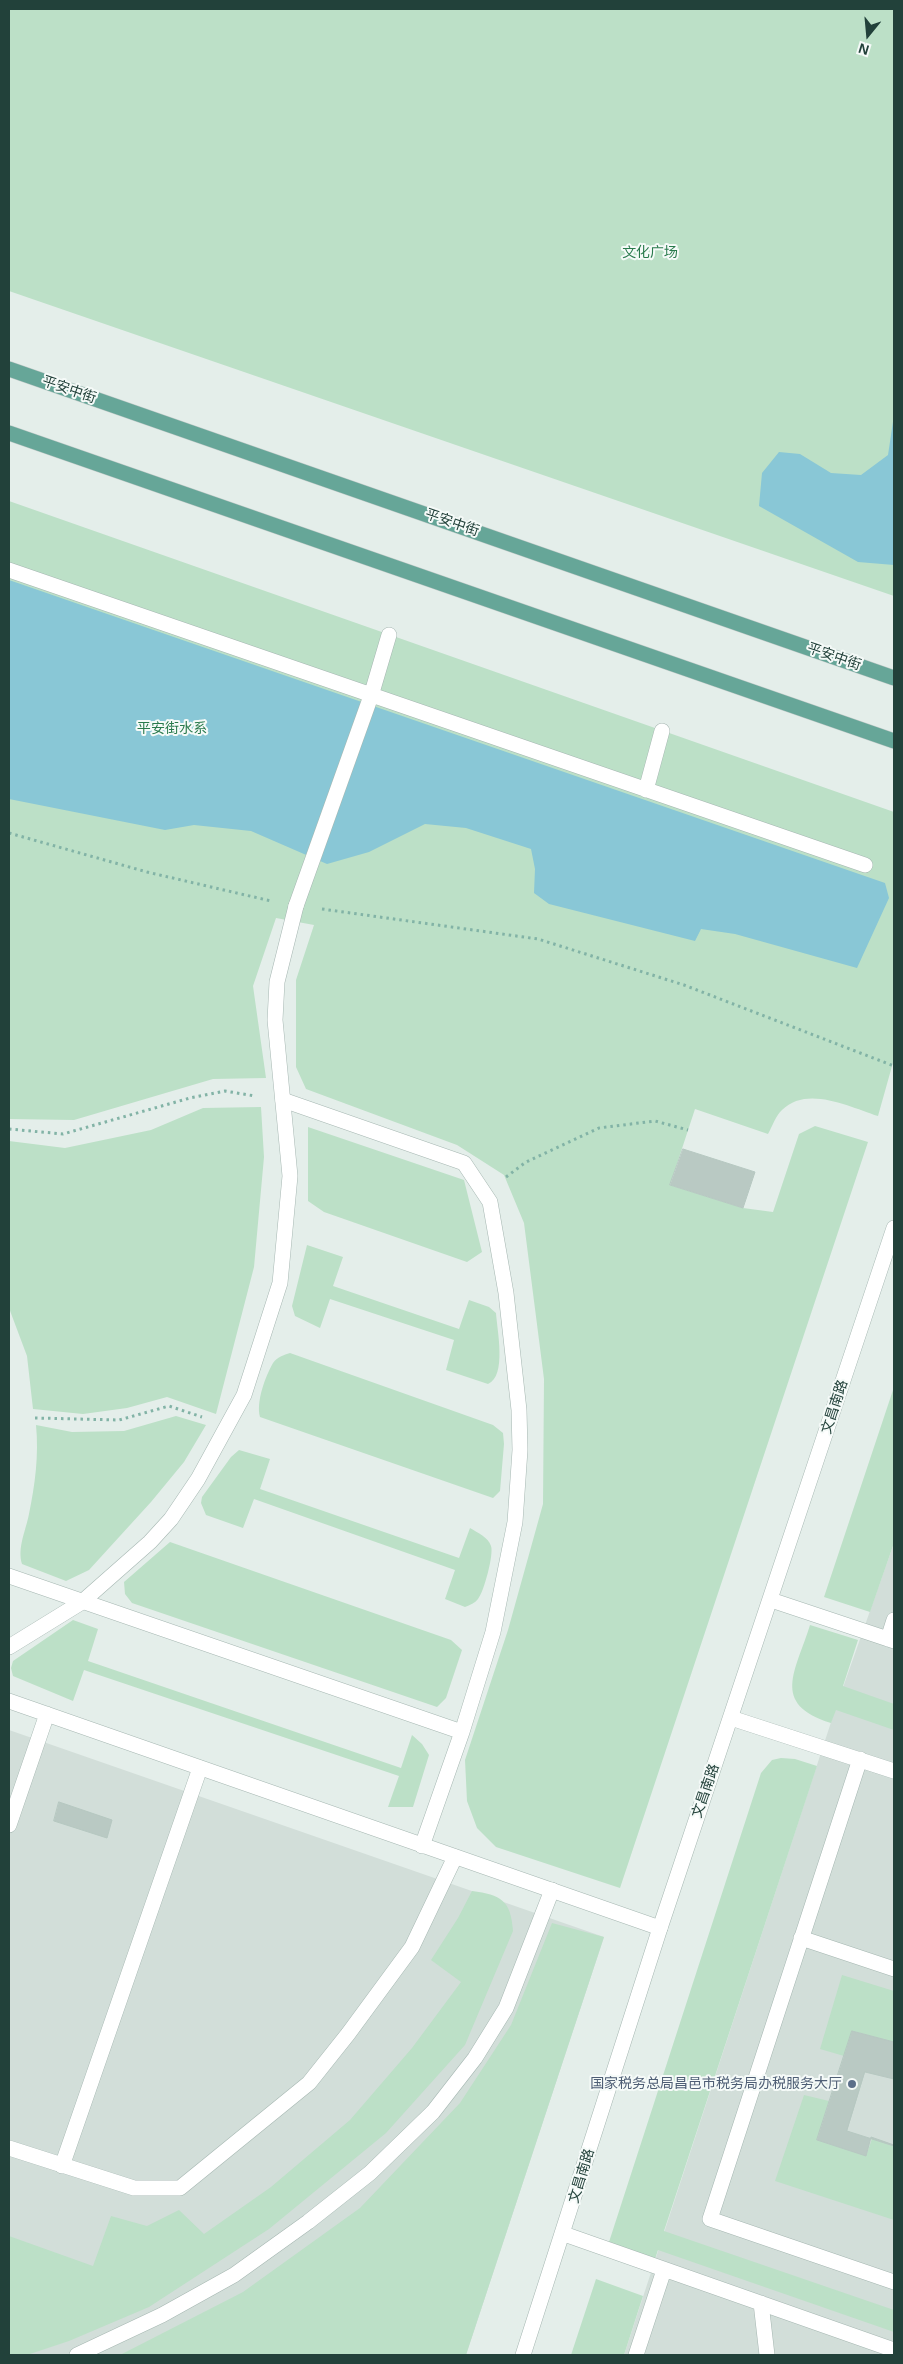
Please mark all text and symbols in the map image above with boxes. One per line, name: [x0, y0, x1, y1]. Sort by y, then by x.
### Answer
north arrow: [843, 10, 893, 60]
text: N: [856, 40, 871, 58]
park label: 文化广场: [622, 245, 678, 261]
street label: 平安中街: [40, 373, 98, 407]
street label: 平安中街: [423, 506, 481, 540]
street label: 平安中街: [805, 640, 863, 674]
park label: 平安街水系: [137, 721, 207, 737]
street label: 文昌南路: [818, 1378, 852, 1436]
street label: 文昌南路: [689, 1762, 723, 1820]
place label: 国家税务总局昌邑市税务局办税服务大厅: [590, 2076, 842, 2092]
marker: 国家税务总局昌邑市税务局办税服务大厅: [846, 2078, 858, 2090]
street label: 文昌南路: [566, 2147, 598, 2205]

